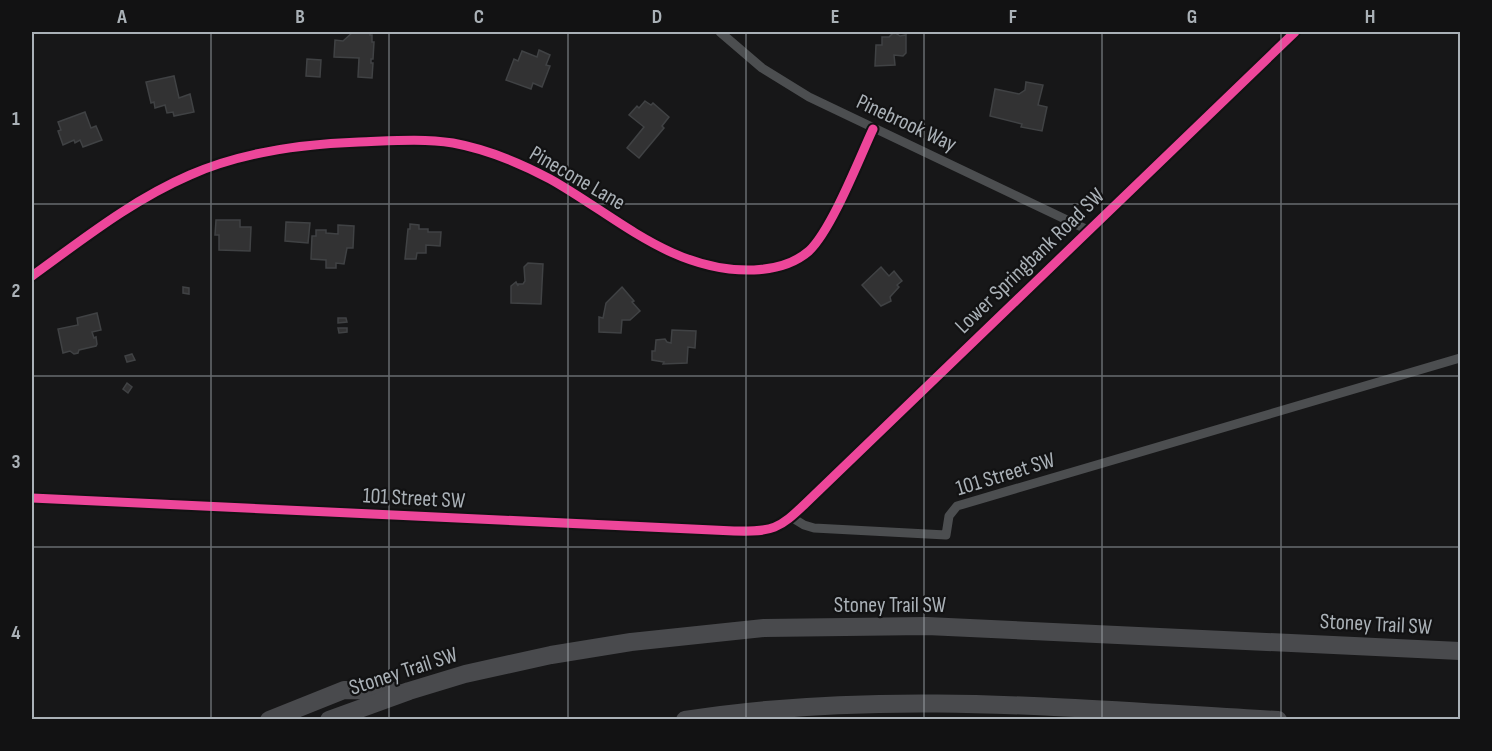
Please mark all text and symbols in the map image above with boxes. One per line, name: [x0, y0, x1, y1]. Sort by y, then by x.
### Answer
text: A: [116, 5, 127, 29]
text: B: [295, 5, 305, 29]
text: C: [474, 5, 484, 29]
text: D: [652, 5, 662, 29]
text: E: [831, 5, 839, 29]
text: F: [1009, 5, 1017, 29]
text: G: [1187, 5, 1197, 29]
text: H: [1365, 5, 1375, 29]
street label: Pinebrook Way: [852, 88, 961, 159]
text: 1: [12, 107, 20, 131]
street label: Pinecone Lane: [525, 140, 630, 217]
street label: Lower Springbank Road SW: [950, 183, 1111, 339]
text: 2: [12, 279, 20, 303]
street label: 101 Street SW: [953, 447, 1058, 502]
text: 3: [12, 450, 21, 474]
street label: 101 Street SW: [362, 482, 466, 515]
street label: Stoney Trail SW: [834, 592, 946, 619]
street label: Stoney Trail SW: [1319, 608, 1433, 641]
text: 4: [11, 621, 21, 645]
street label: Stoney Trail SW: [346, 641, 461, 702]

